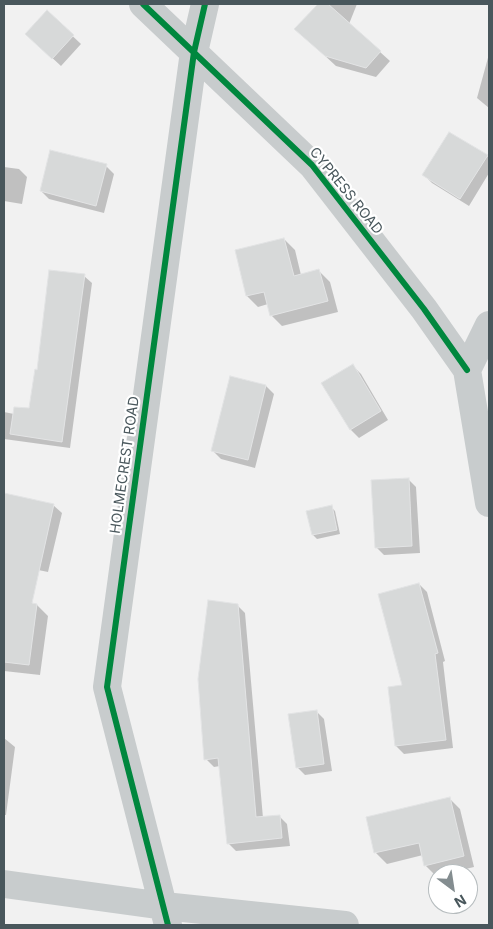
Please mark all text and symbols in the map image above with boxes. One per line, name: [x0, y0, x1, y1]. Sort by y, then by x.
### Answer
street label: CYPRESS ROAD: [306, 144, 386, 238]
street label: HOLMECREST ROAD: [107, 395, 143, 535]
north arrow: [428, 864, 478, 914]
text: N: [452, 891, 469, 911]

